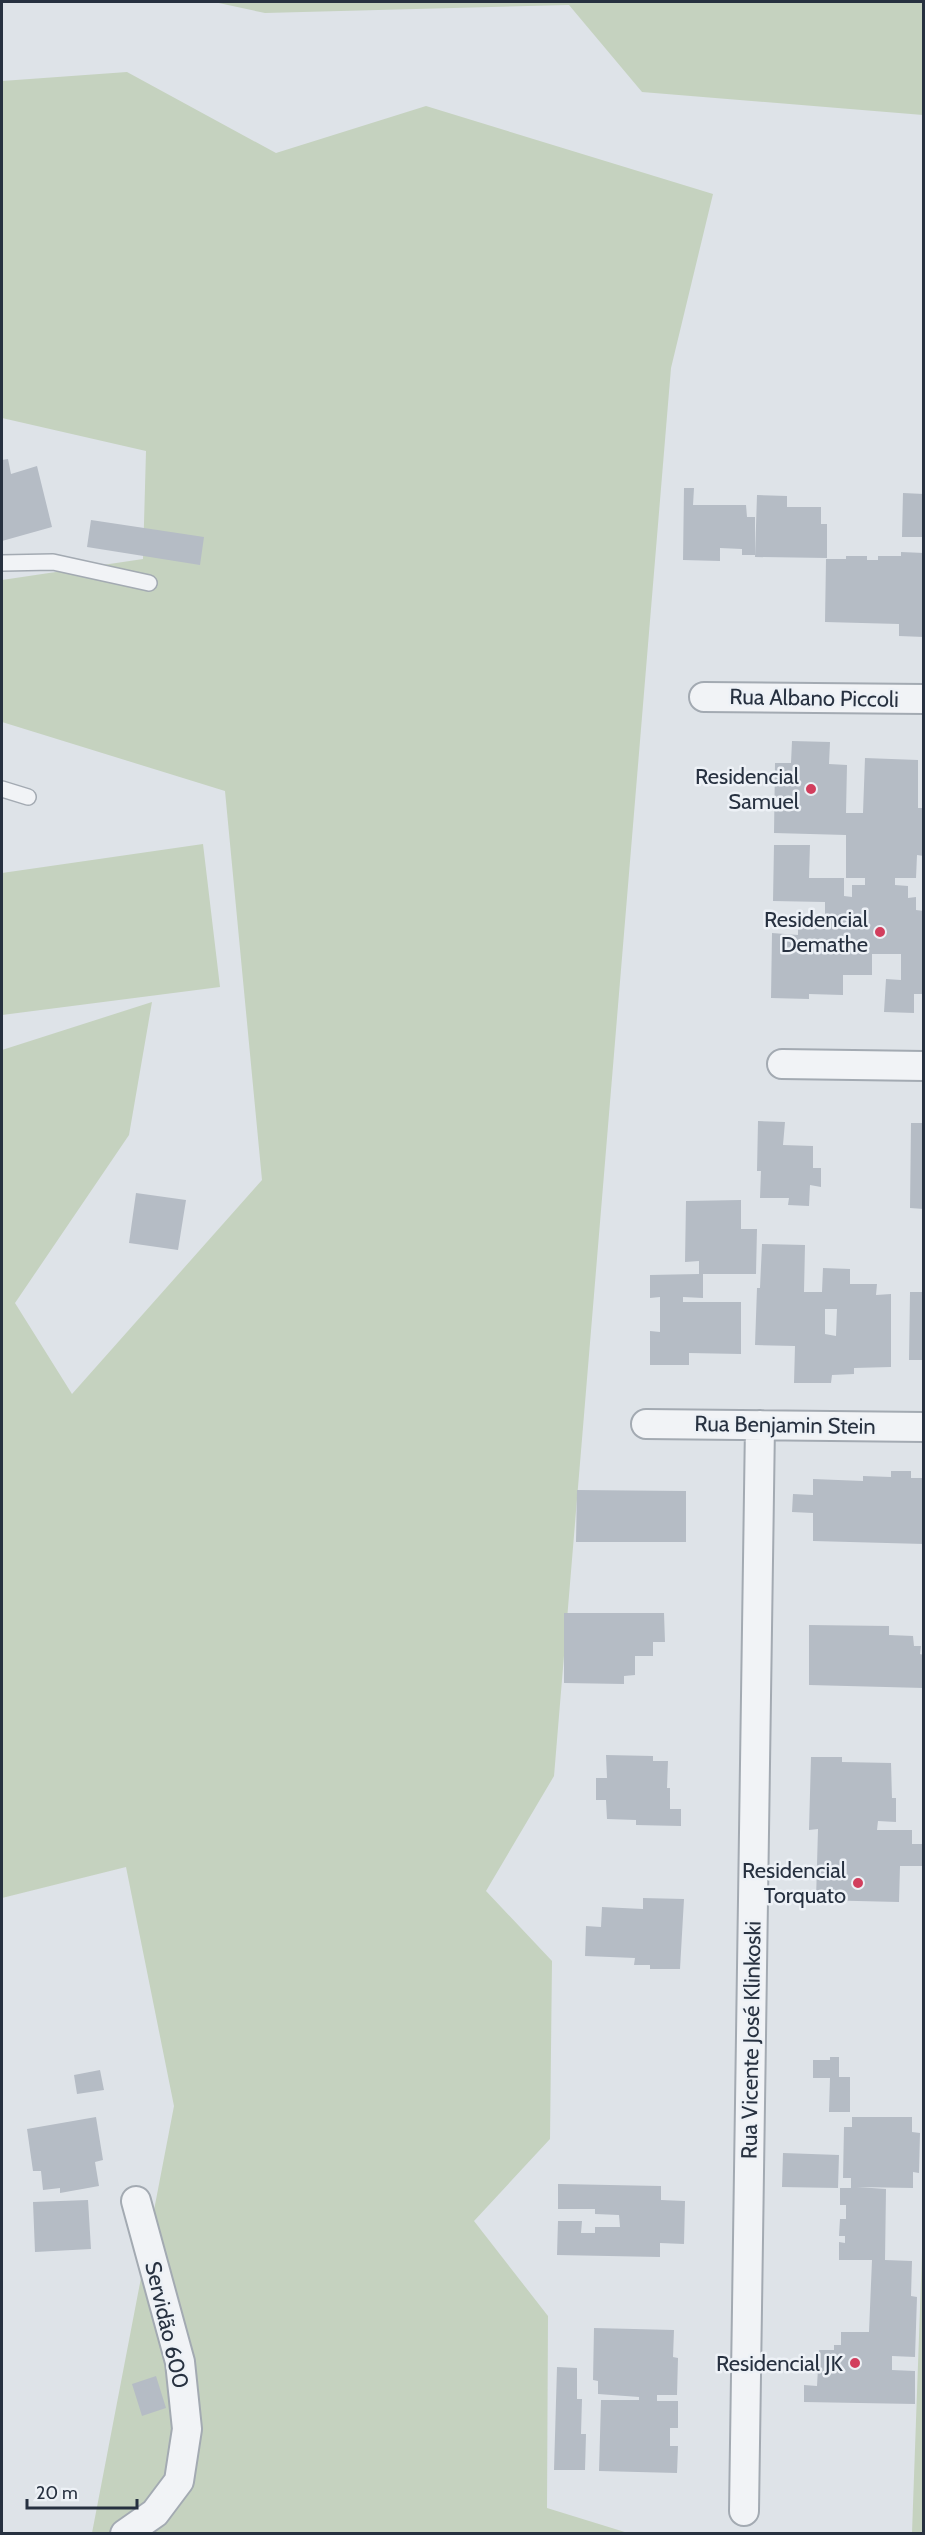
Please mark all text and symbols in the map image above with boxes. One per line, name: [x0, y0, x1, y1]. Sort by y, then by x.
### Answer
street label: Rua Albano Piccoli: [729, 683, 899, 713]
place label: Residencial Samuel: [695, 763, 800, 815]
marker: Residencial Samuel: [804, 782, 818, 796]
place label: Residencial Demathe: [764, 906, 869, 958]
marker: Residencial Demathe: [873, 925, 887, 939]
street label: Rua Benjamin Stein: [694, 1410, 876, 1440]
place label: Residencial Torquato: [742, 1857, 847, 1909]
marker: Residencial Torquato: [851, 1876, 865, 1890]
street label: Rua Vicente José Klinkoski: [735, 1921, 767, 2159]
street label: Servidão 600: [139, 2259, 195, 2391]
place label: Residencial JK: [716, 2350, 844, 2377]
marker: Residencial JK: [848, 2356, 862, 2370]
scale bar: [27, 2472, 136, 2510]
text: 20 m: [36, 2482, 78, 2504]

